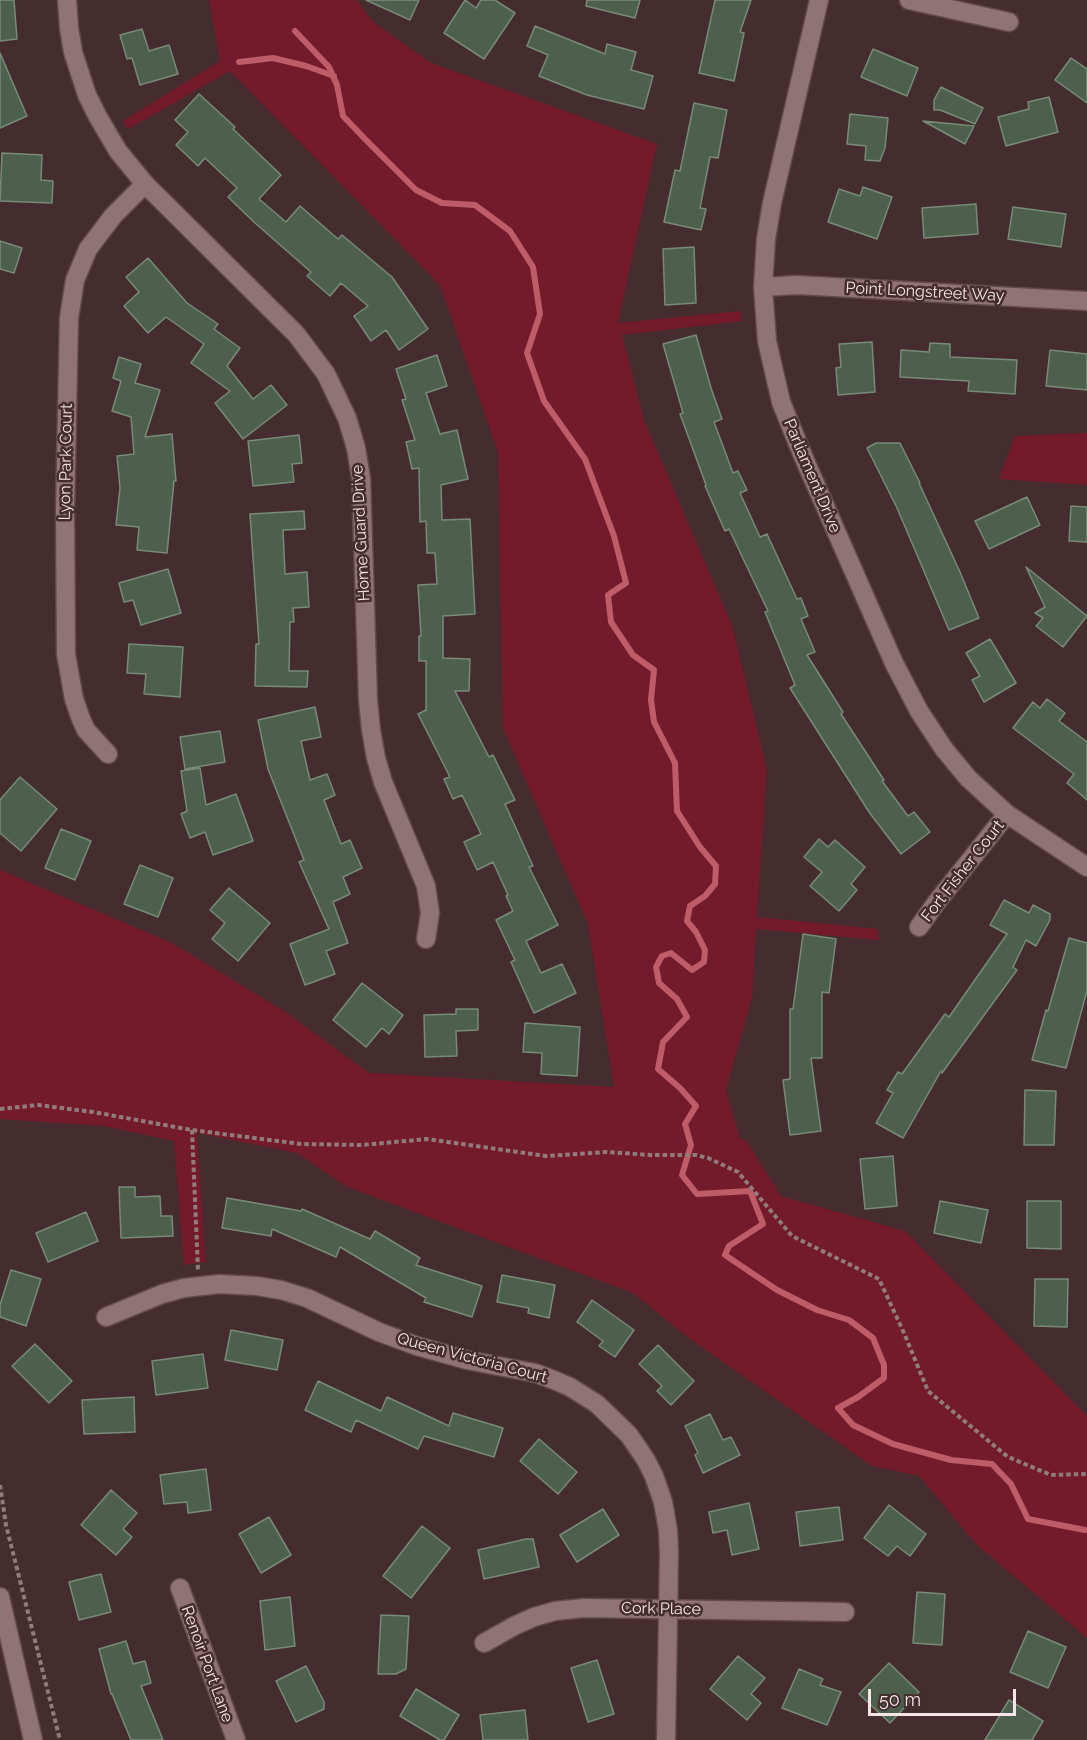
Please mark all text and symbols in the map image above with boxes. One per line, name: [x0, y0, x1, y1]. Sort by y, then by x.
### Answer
street label: Point Longstreet Way: [845, 278, 1005, 306]
street label: Lyon Park Court: [55, 403, 77, 521]
street label: Parliament Drive: [779, 416, 845, 536]
street label: Home Guard Drive: [348, 464, 374, 602]
street label: Fort Fisher Court: [917, 816, 1009, 926]
street label: Queen Victoria Court: [395, 1329, 549, 1387]
street label: Cork Place: [621, 1599, 701, 1619]
street label: Renoir Port Lane: [177, 1603, 237, 1725]
scale bar: [871, 1677, 1020, 1715]
text: 50 m: [879, 1689, 921, 1710]

